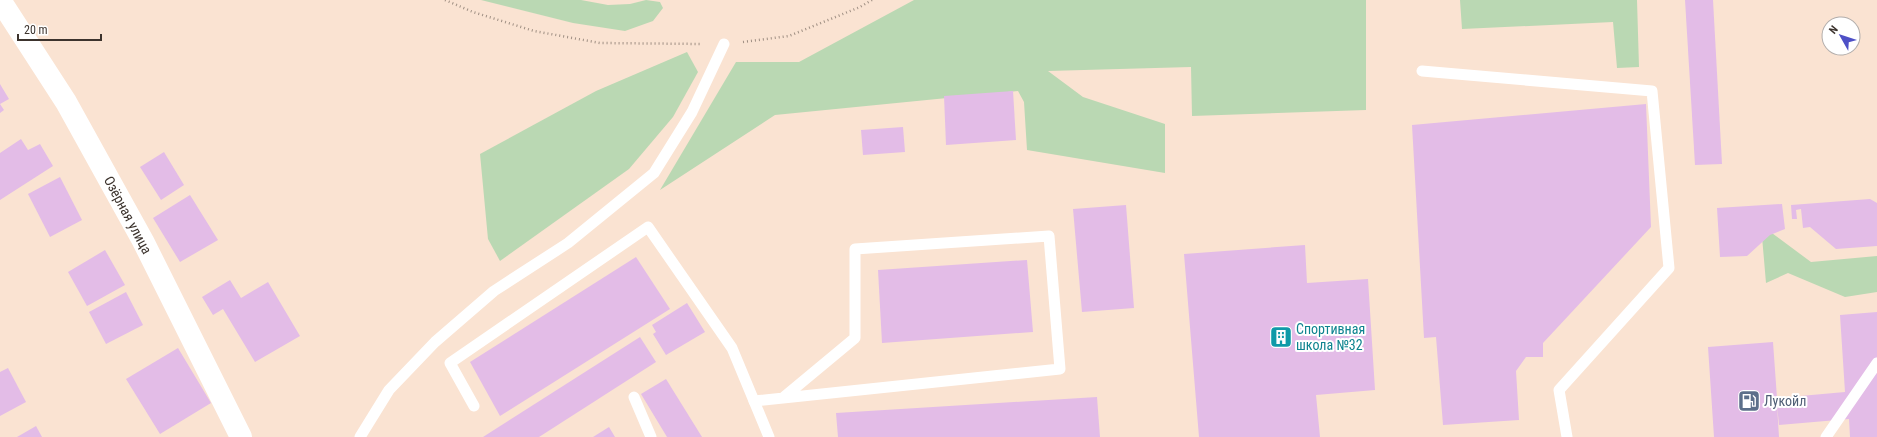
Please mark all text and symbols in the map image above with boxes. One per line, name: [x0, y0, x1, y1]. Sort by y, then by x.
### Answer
scale bar: [18, 16, 101, 42]
north arrow: [1821, 16, 1861, 56]
text: 20 m: [24, 23, 48, 37]
text: N: [1826, 23, 1841, 37]
street label: Озёрная улица: [101, 173, 155, 257]
place label: Спортивная школа №32: [1296, 321, 1365, 353]
building icon: Спортивная школа №32: [1268, 324, 1294, 350]
fuel station icon: Лукойл: [1736, 388, 1762, 414]
place label: Лукойл: [1764, 393, 1806, 409]

